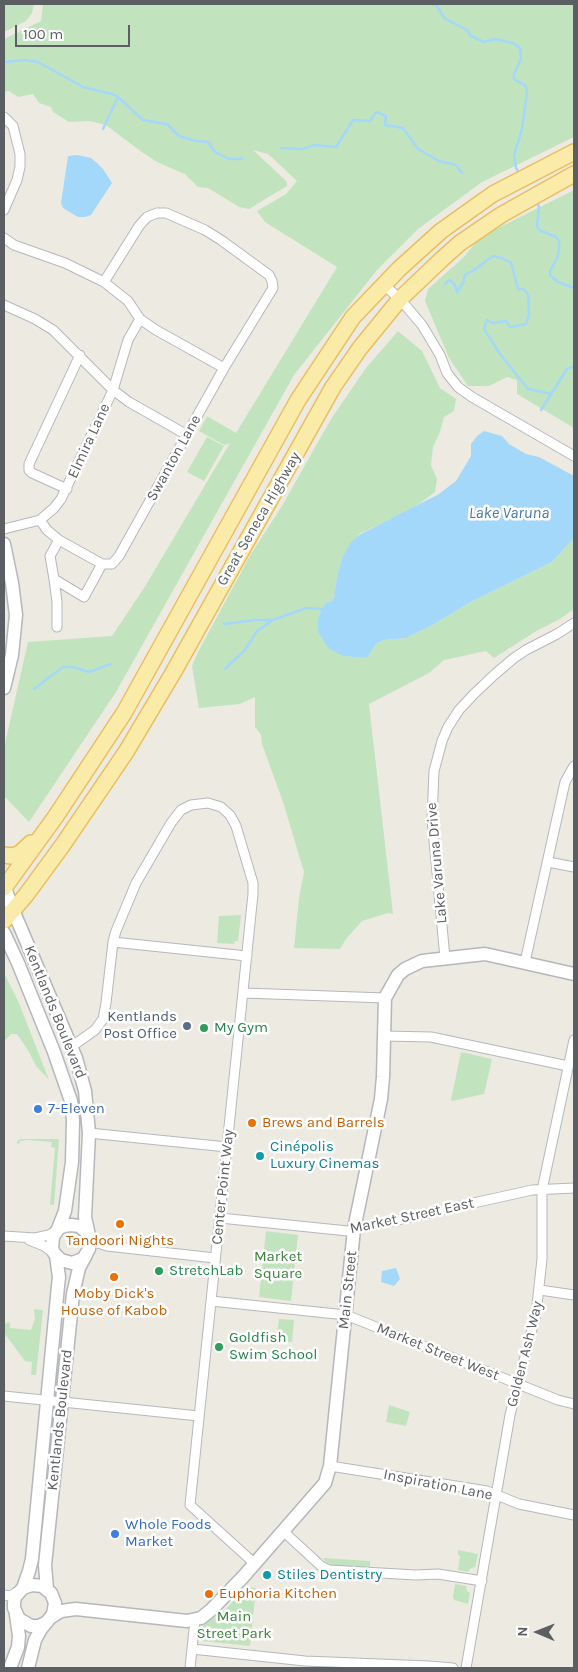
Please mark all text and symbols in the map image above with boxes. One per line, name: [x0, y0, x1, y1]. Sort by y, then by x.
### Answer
scale bar: [18, 15, 132, 47]
text: 100 m: [23, 25, 63, 43]
street label: Elmira Lane: [64, 401, 114, 481]
street label: Swanton Lane: [143, 412, 205, 504]
street label: Great Seneca Highway: [213, 449, 305, 589]
water label: Lake Varuna: [469, 503, 549, 523]
street label: Lake Varuna Drive: [423, 802, 451, 924]
street label: Kentlands Boulevard: [20, 943, 90, 1081]
place label: Kentlands Post Office: [104, 1008, 177, 1043]
place label: My Gym: [214, 1019, 268, 1037]
marker: Kentlands Post Office: [181, 1020, 193, 1032]
marker: My Gym: [198, 1022, 210, 1034]
place label: 7-Eleven: [48, 1100, 105, 1118]
marker: 7-Eleven: [32, 1103, 44, 1115]
place label: Brews and Barrels: [262, 1114, 385, 1132]
marker: Brews and Barrels: [246, 1117, 258, 1129]
street label: Center Point Way: [208, 1129, 238, 1245]
place label: Cinépolis Luxury Cinemas: [270, 1138, 379, 1173]
marker: Cinépolis Luxury Cinemas: [254, 1150, 266, 1162]
street label: Market Street East: [348, 1194, 476, 1238]
marker: Tandoori Nights: [114, 1218, 126, 1230]
place label: Tandoori Nights: [66, 1232, 174, 1250]
park label: Market Square: [254, 1248, 302, 1283]
street label: Main Street: [335, 1250, 361, 1330]
place label: StretchLab: [169, 1262, 243, 1280]
marker: StretchLab: [153, 1265, 165, 1277]
marker: Moby Dick's House of Kabob: [108, 1271, 120, 1283]
place label: Moby Dick's House of Kabob: [61, 1285, 167, 1320]
street label: Golden Ash Way: [503, 1299, 547, 1409]
street label: Market Street West: [374, 1319, 502, 1385]
place label: Goldfish Swim School: [229, 1329, 317, 1364]
marker: Goldfish Swim School: [213, 1341, 225, 1353]
street label: Kentlands Boulevard: [44, 1348, 76, 1492]
street label: Inspiration Lane: [382, 1466, 494, 1504]
place label: Whole Foods Market: [125, 1516, 212, 1551]
marker: Whole Foods Market: [109, 1528, 121, 1540]
place label: Stiles Dentistry: [277, 1566, 382, 1584]
marker: Stiles Dentistry: [261, 1569, 273, 1581]
place label: Euphoria Kitchen: [219, 1585, 337, 1603]
marker: Euphoria Kitchen: [203, 1588, 215, 1600]
north arrow: [513, 1607, 563, 1657]
park label: Main Street Park: [196, 1608, 272, 1643]
text: N: [514, 1627, 531, 1637]

